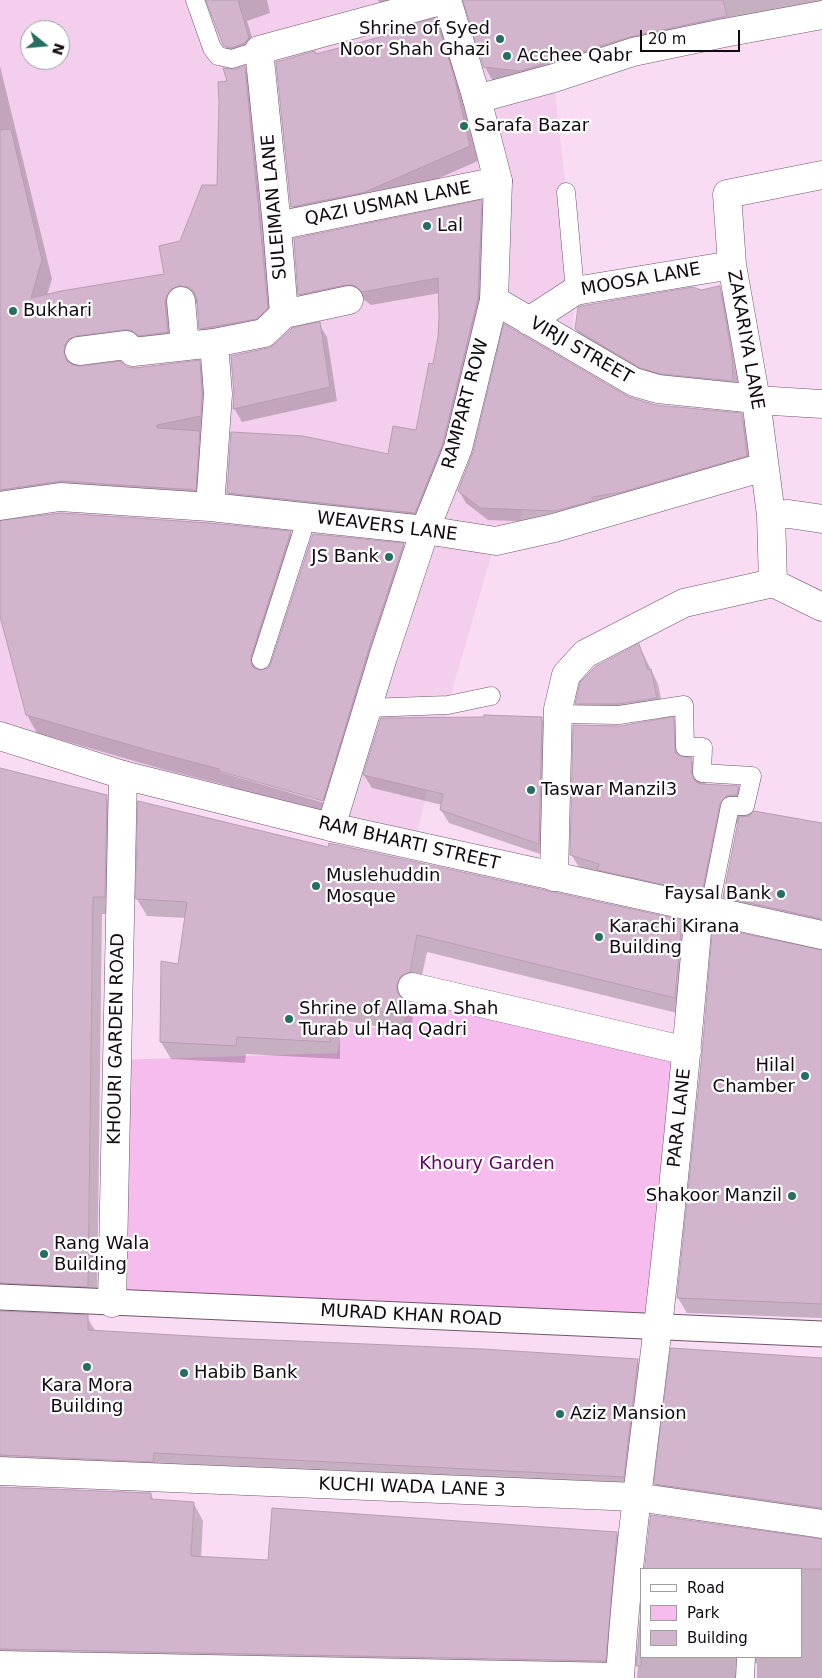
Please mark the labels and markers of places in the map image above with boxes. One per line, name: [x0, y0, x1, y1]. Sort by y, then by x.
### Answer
place label: Shrine of Syed Noor Shah Ghazi: [340, 18, 490, 60]
marker: Shrine of Syed Noor Shah Ghazi: [494, 33, 506, 45]
place label: Acchee Qabr: [517, 45, 632, 67]
marker: Acchee Qabr: [501, 50, 513, 62]
place label: Sarafa Bazar: [474, 115, 589, 137]
marker: Sarafa Bazar: [458, 120, 470, 132]
place label: Lal: [437, 215, 463, 237]
marker: Lal: [421, 220, 433, 232]
place label: Bukhari: [23, 300, 92, 322]
marker: Bukhari: [7, 305, 19, 317]
place label: JS Bank: [311, 546, 379, 568]
marker: JS Bank: [383, 551, 395, 563]
place label: Taswar Manzil3: [541, 779, 677, 801]
marker: Taswar Manzil3: [525, 784, 537, 796]
place label: Muslehuddin Mosque: [326, 865, 440, 908]
marker: Muslehuddin Mosque: [310, 880, 322, 892]
place label: Faysal Bank: [664, 883, 771, 905]
marker: Faysal Bank: [775, 888, 787, 900]
place label: Karachi Kirana Building: [609, 916, 740, 959]
marker: Karachi Kirana Building: [593, 931, 605, 943]
place label: Shrine of Allama Shah Turab ul Haq Qadri: [299, 998, 498, 1040]
marker: Shrine of Allama Shah Turab ul Haq Qadri: [283, 1013, 295, 1025]
place label: Hilal Chamber: [713, 1055, 795, 1098]
marker: Hilal Chamber: [799, 1070, 811, 1082]
place label: Shakoor Manzil: [646, 1185, 782, 1207]
marker: Shakoor Manzil: [786, 1190, 798, 1202]
place label: Rang Wala Building: [54, 1233, 149, 1276]
marker: Rang Wala Building: [38, 1248, 50, 1260]
marker: Kara Mora Building: [81, 1361, 93, 1373]
place label: Habib Bank: [194, 1362, 297, 1384]
marker: Habib Bank: [178, 1367, 190, 1379]
place label: Kara Mora Building: [41, 1375, 133, 1418]
place label: Aziz Mansion: [570, 1403, 687, 1425]
marker: Aziz Mansion: [554, 1408, 566, 1420]

